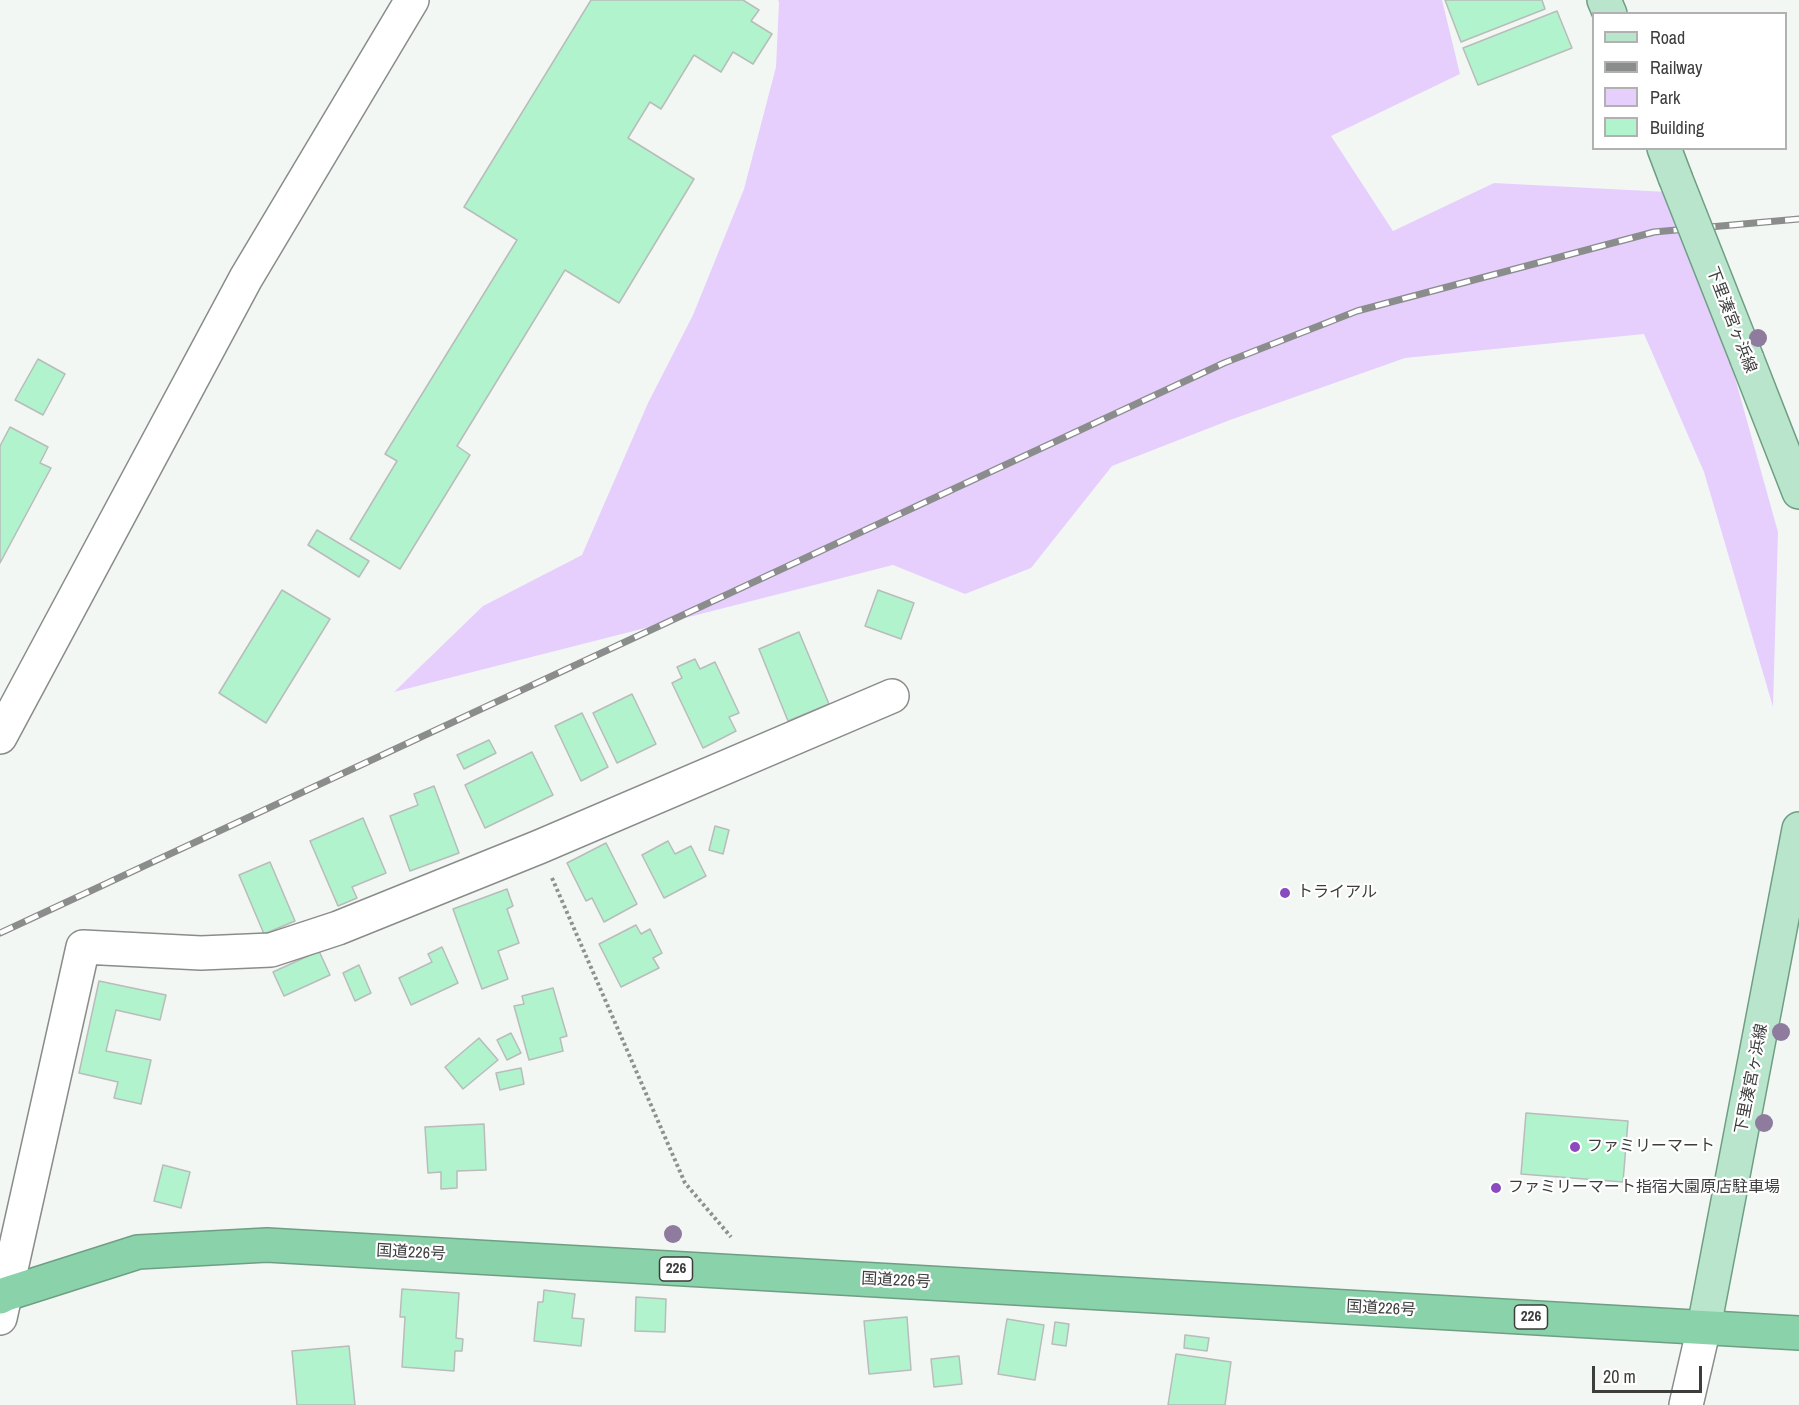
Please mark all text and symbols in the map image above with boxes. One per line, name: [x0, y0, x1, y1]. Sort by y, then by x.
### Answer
legend: [1592, 12, 1787, 150]
text: Road: [1650, 25, 1685, 50]
text: Railway: [1650, 55, 1703, 80]
text: Park: [1650, 85, 1680, 110]
text: Building: [1650, 115, 1704, 140]
street label: 下里湊宮ヶ浜線: [1702, 264, 1760, 376]
place label: トライアル: [1297, 883, 1377, 903]
marker: トライアル: [1278, 886, 1292, 900]
street label: 下里湊宮ヶ浜線: [1732, 1022, 1772, 1136]
place label: ファミリーマート: [1587, 1137, 1715, 1157]
marker: ファミリーマート: [1568, 1140, 1582, 1154]
place label: ファミリーマート指宿大園原店駐車場: [1508, 1178, 1780, 1198]
marker: ファミリーマート指宿大園原店駐車場: [1489, 1181, 1503, 1195]
street label: 国道226号: [376, 1242, 446, 1264]
road number: 226: [660, 1257, 692, 1281]
street label: 国道226号: [861, 1270, 931, 1292]
street label: 国道226号: [1346, 1298, 1416, 1320]
road number: 226: [1514, 1305, 1547, 1329]
scale bar: [1595, 1354, 1704, 1392]
text: 20 m: [1603, 1364, 1636, 1389]

